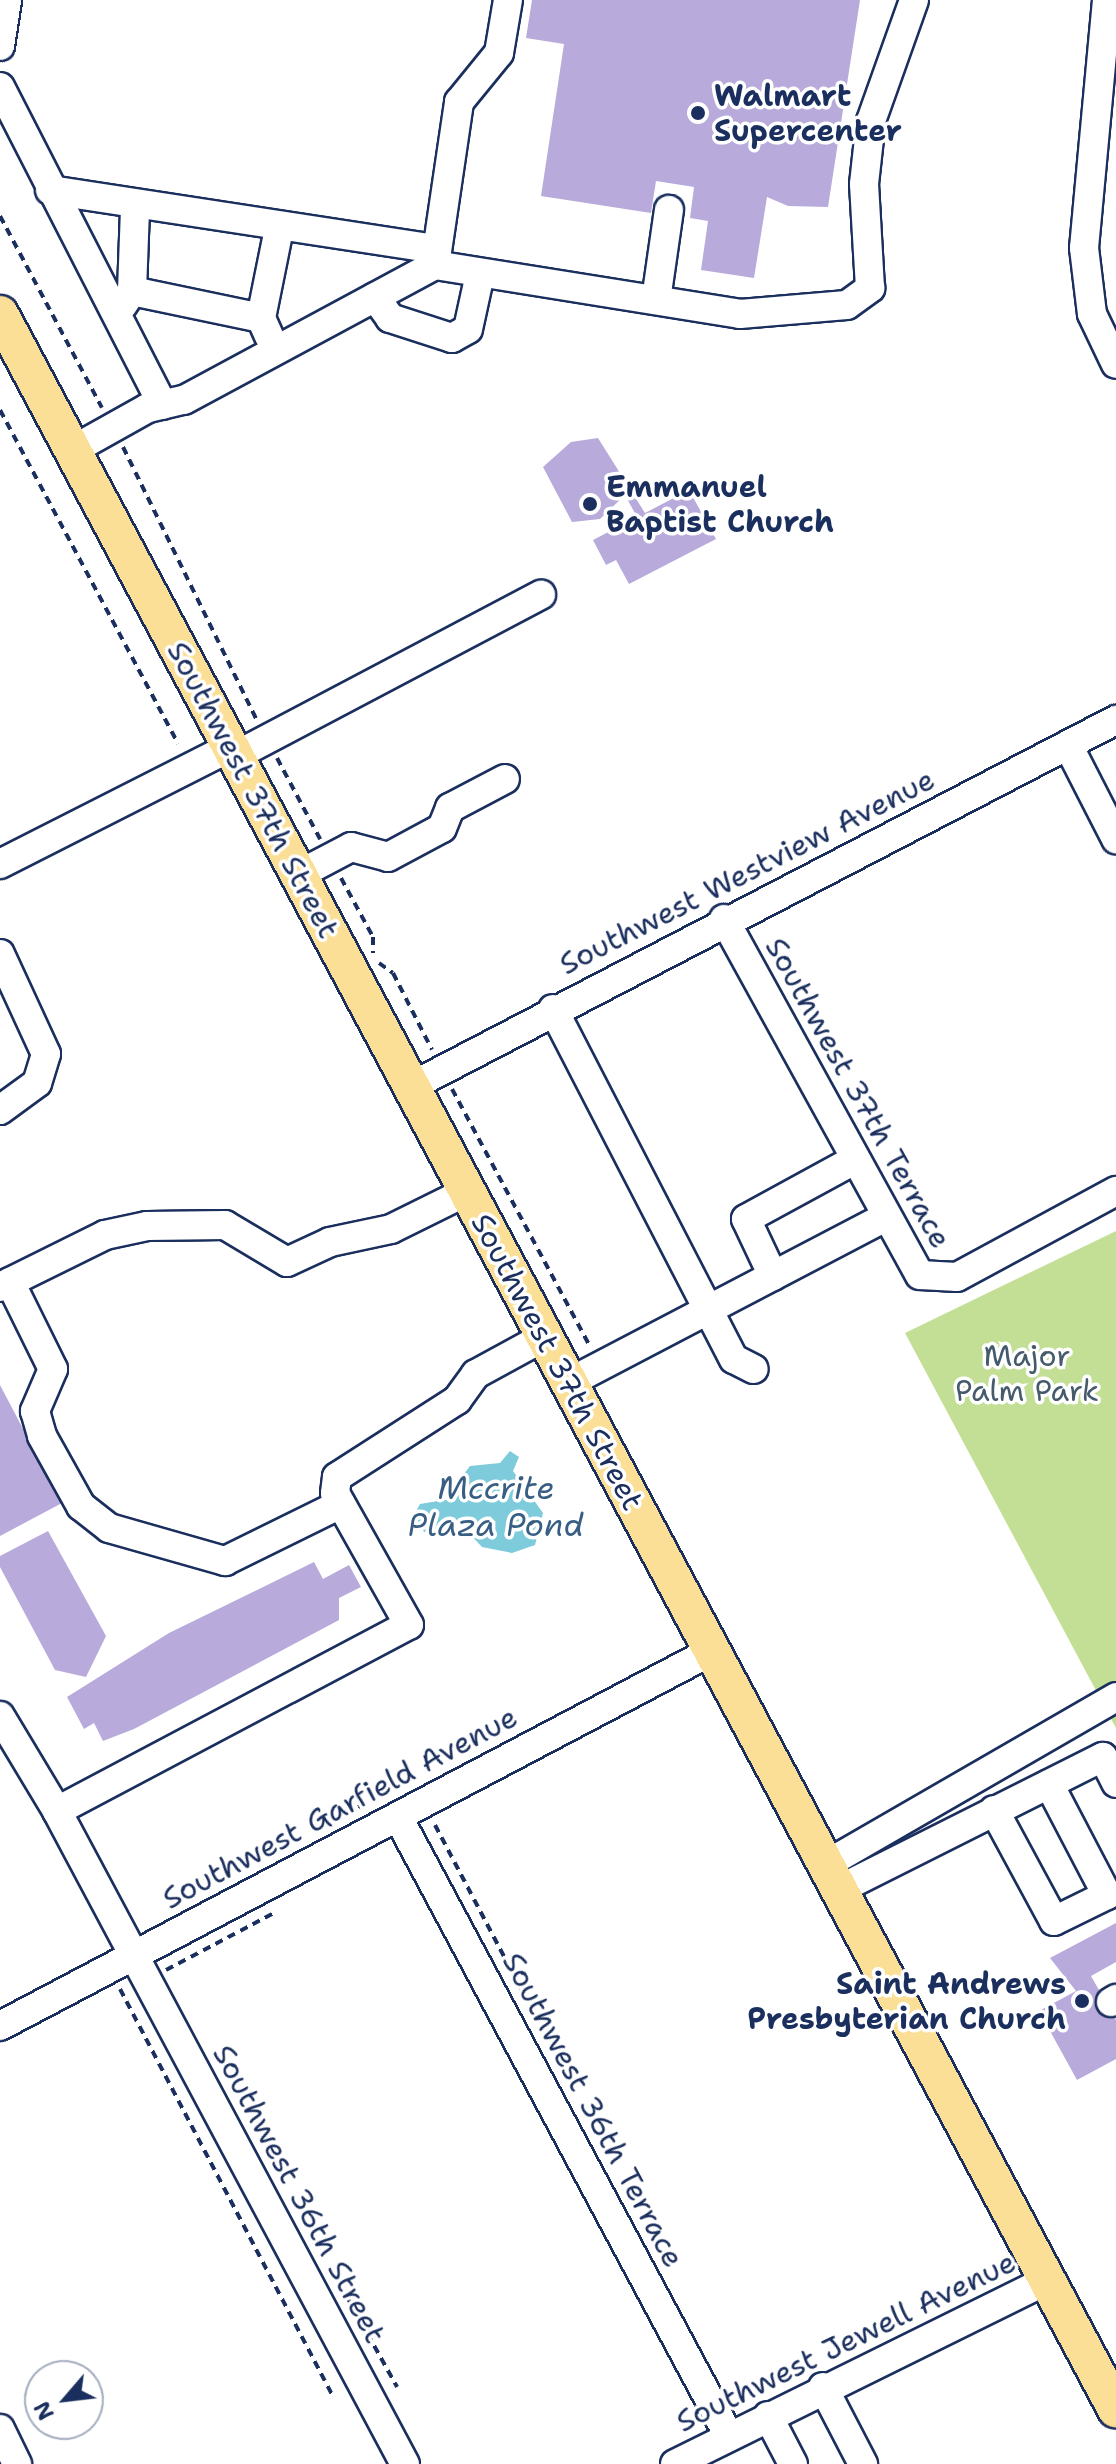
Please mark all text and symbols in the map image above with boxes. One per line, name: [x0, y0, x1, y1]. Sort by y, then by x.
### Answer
place label: Walmart Supercenter: [714, 78, 902, 148]
marker: Walmart Supercenter: [689, 104, 707, 122]
place label: Emmanuel Baptist Church: [606, 469, 834, 540]
marker: Emmanuel Baptist Church: [581, 495, 599, 513]
street label: Southwest 37th Street: [159, 635, 347, 945]
street label: Southwest Westview Avenue: [553, 762, 941, 982]
street label: Southwest 37th Terrace: [758, 931, 958, 1255]
street label: Southwest 37th Street: [463, 1207, 651, 1517]
park label: Major Palm Park: [955, 1338, 1099, 1408]
water label: Mccrite Plaza Pond: [408, 1470, 584, 1545]
street label: Southwest Garfield Avenue: [157, 1699, 523, 1917]
street label: Southwest 36th Terrace: [495, 1946, 691, 2274]
place label: Saint Andrews Presbyterian Church: [747, 1966, 1066, 2036]
marker: Saint Andrews Presbyterian Church: [1073, 1992, 1091, 2010]
street label: Southwest 36th Street: [205, 2039, 393, 2349]
street label: Southwest Jewell Avenue: [671, 2244, 1021, 2440]
north arrow: [24, 2360, 104, 2440]
text: N: [27, 2396, 61, 2425]

